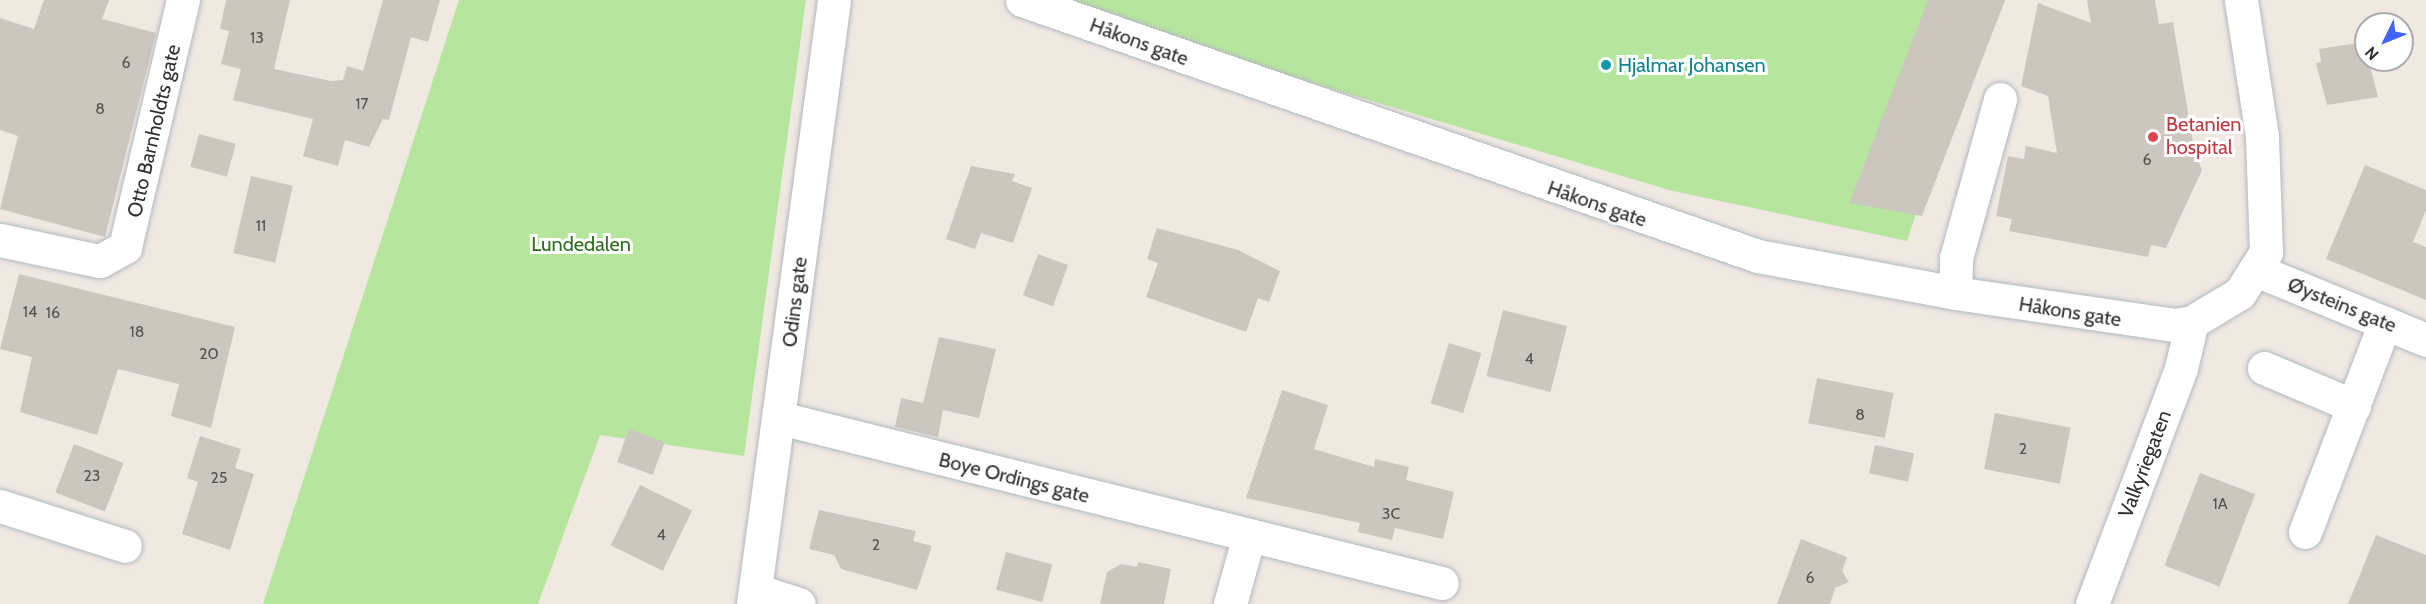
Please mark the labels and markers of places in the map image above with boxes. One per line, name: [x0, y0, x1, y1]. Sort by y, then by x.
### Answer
place label: Hjalmar Johansen: [1618, 53, 1766, 77]
marker: Hjalmar Johansen: [1599, 58, 1613, 72]
place label: Betanien hospital: [2166, 113, 2241, 160]
marker: Betanien hospital: [2144, 128, 2162, 146]

